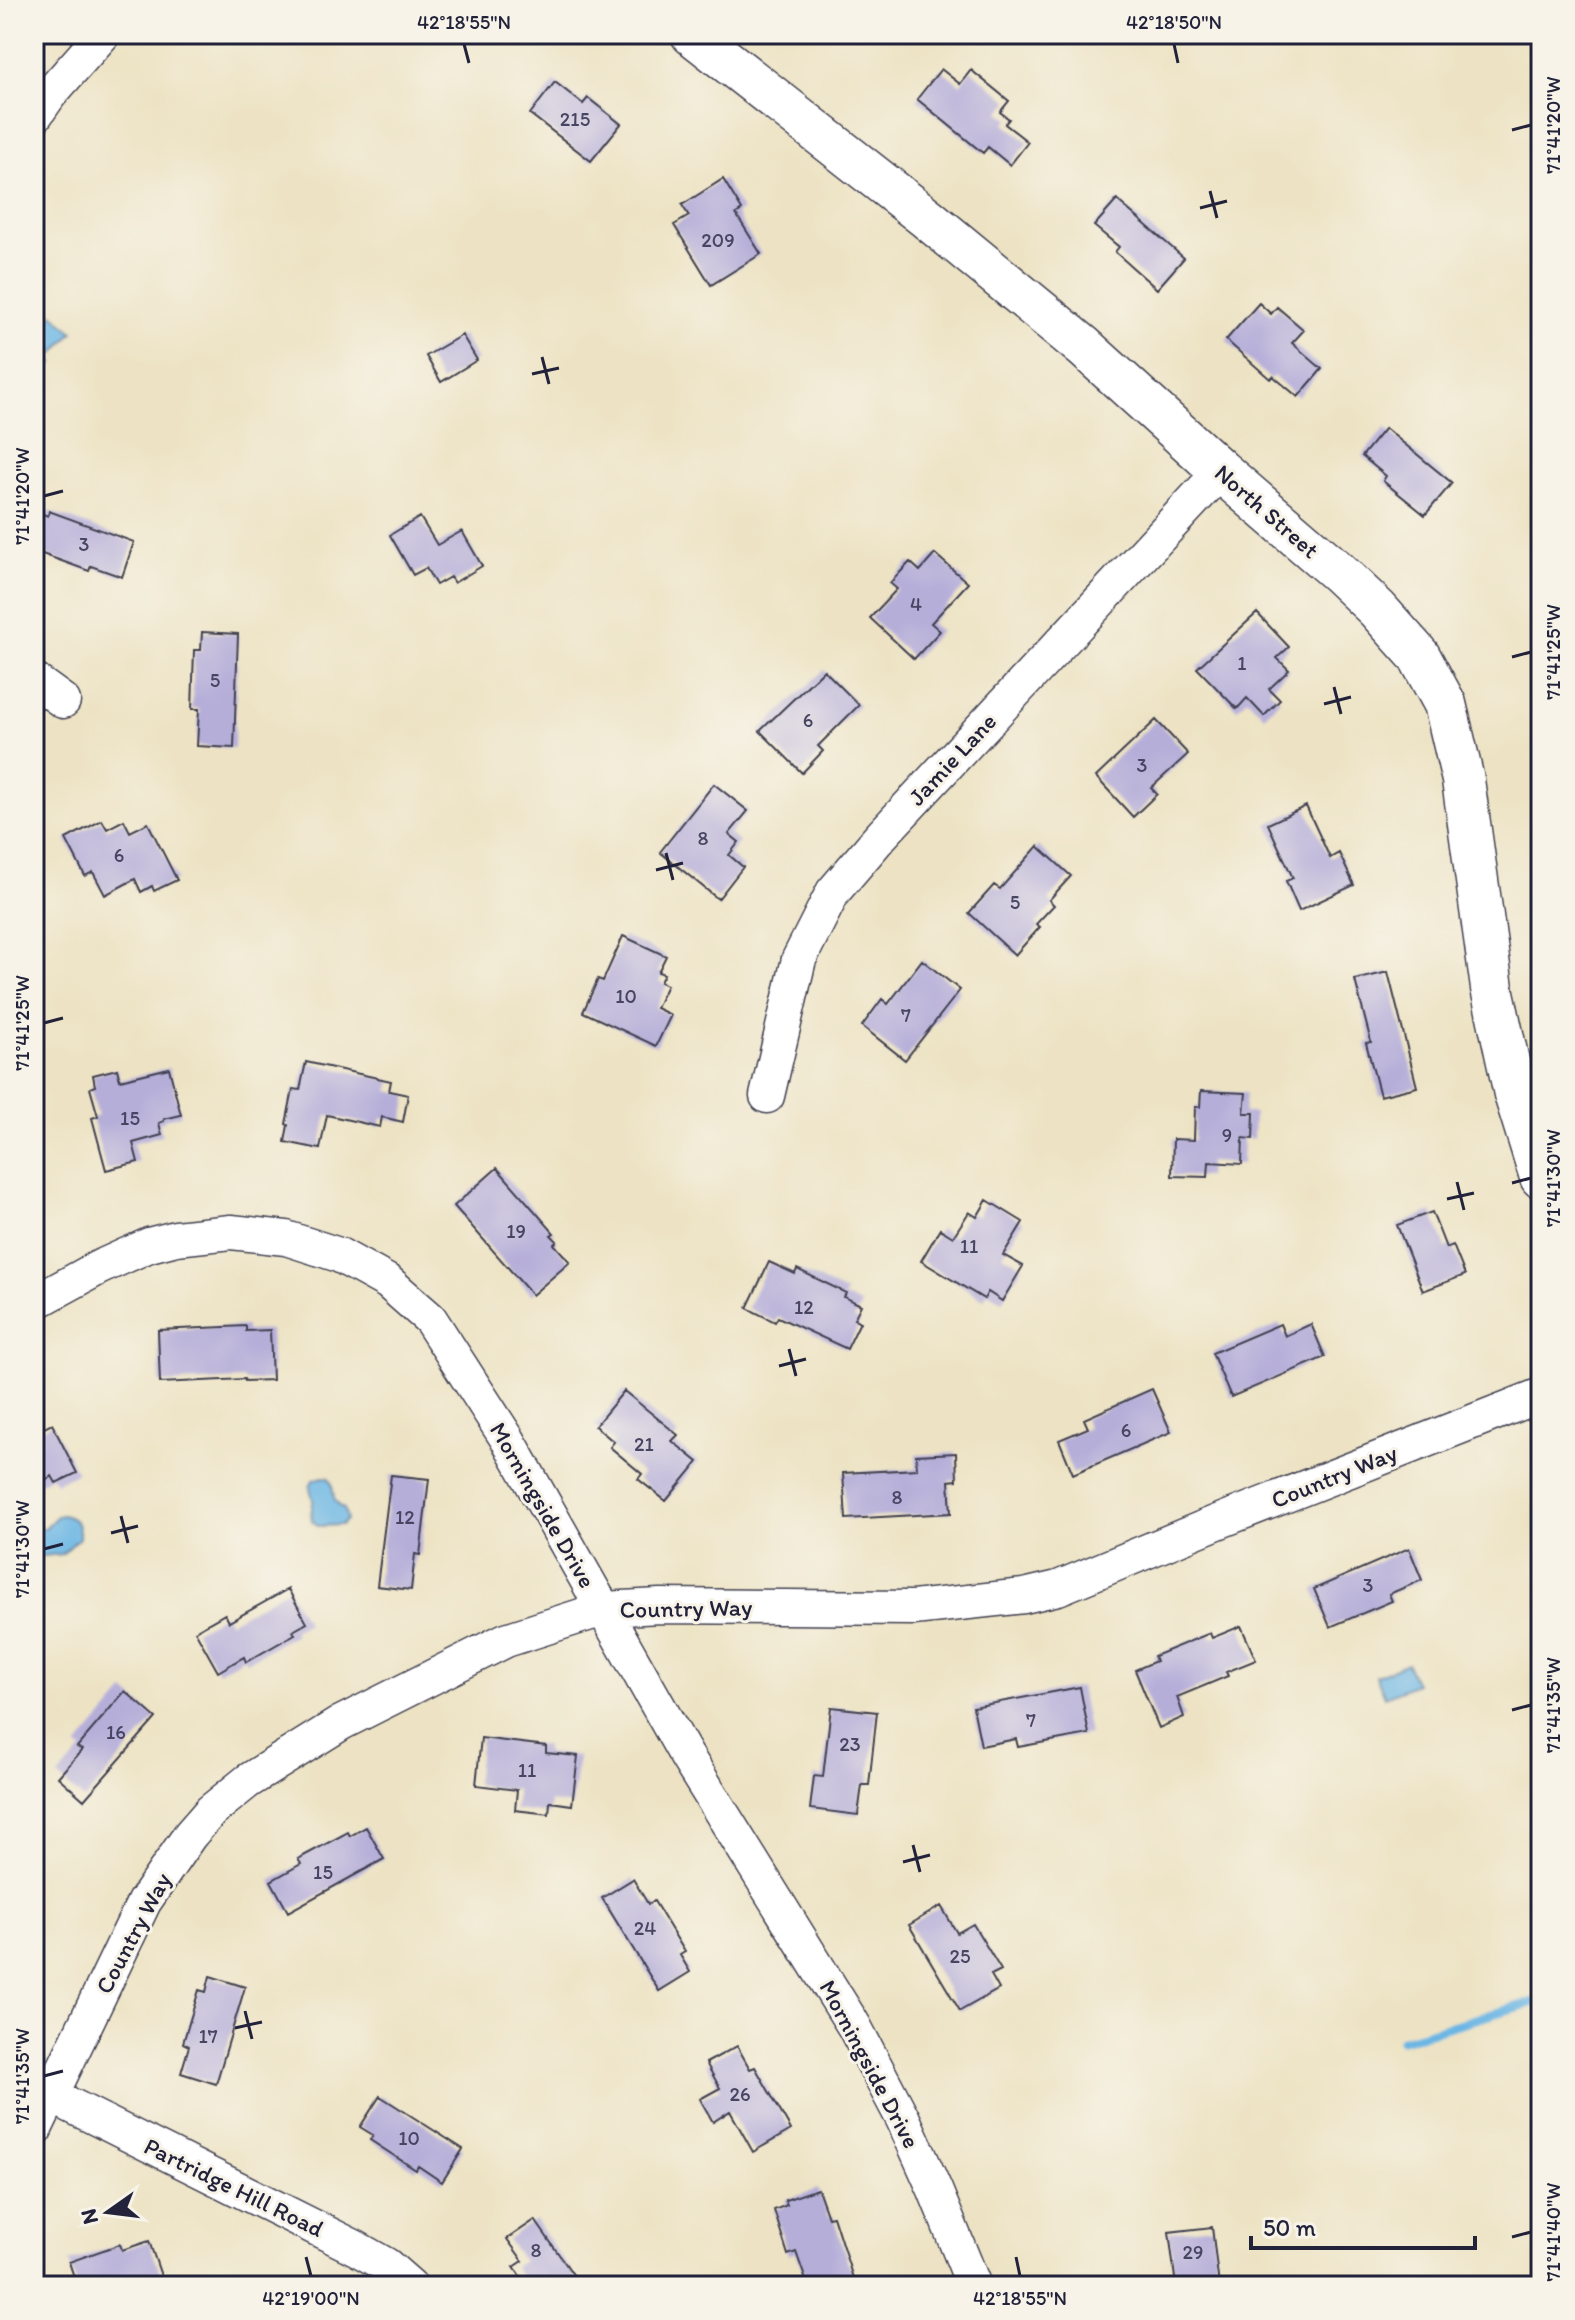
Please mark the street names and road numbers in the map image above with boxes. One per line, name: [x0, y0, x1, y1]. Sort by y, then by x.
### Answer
street label: North Street: [1209, 458, 1325, 564]
street label: Jamie Lane: [902, 707, 1002, 811]
street label: Morningside Drive: [484, 1417, 602, 1593]
street label: Country Way: [1267, 1438, 1401, 1514]
street label: Country Way: [619, 1592, 753, 1624]
street label: Country Way: [89, 1867, 177, 1999]
street label: Morningside Drive: [813, 1975, 927, 2153]
street label: Partridge Hill Road: [139, 2131, 329, 2243]

